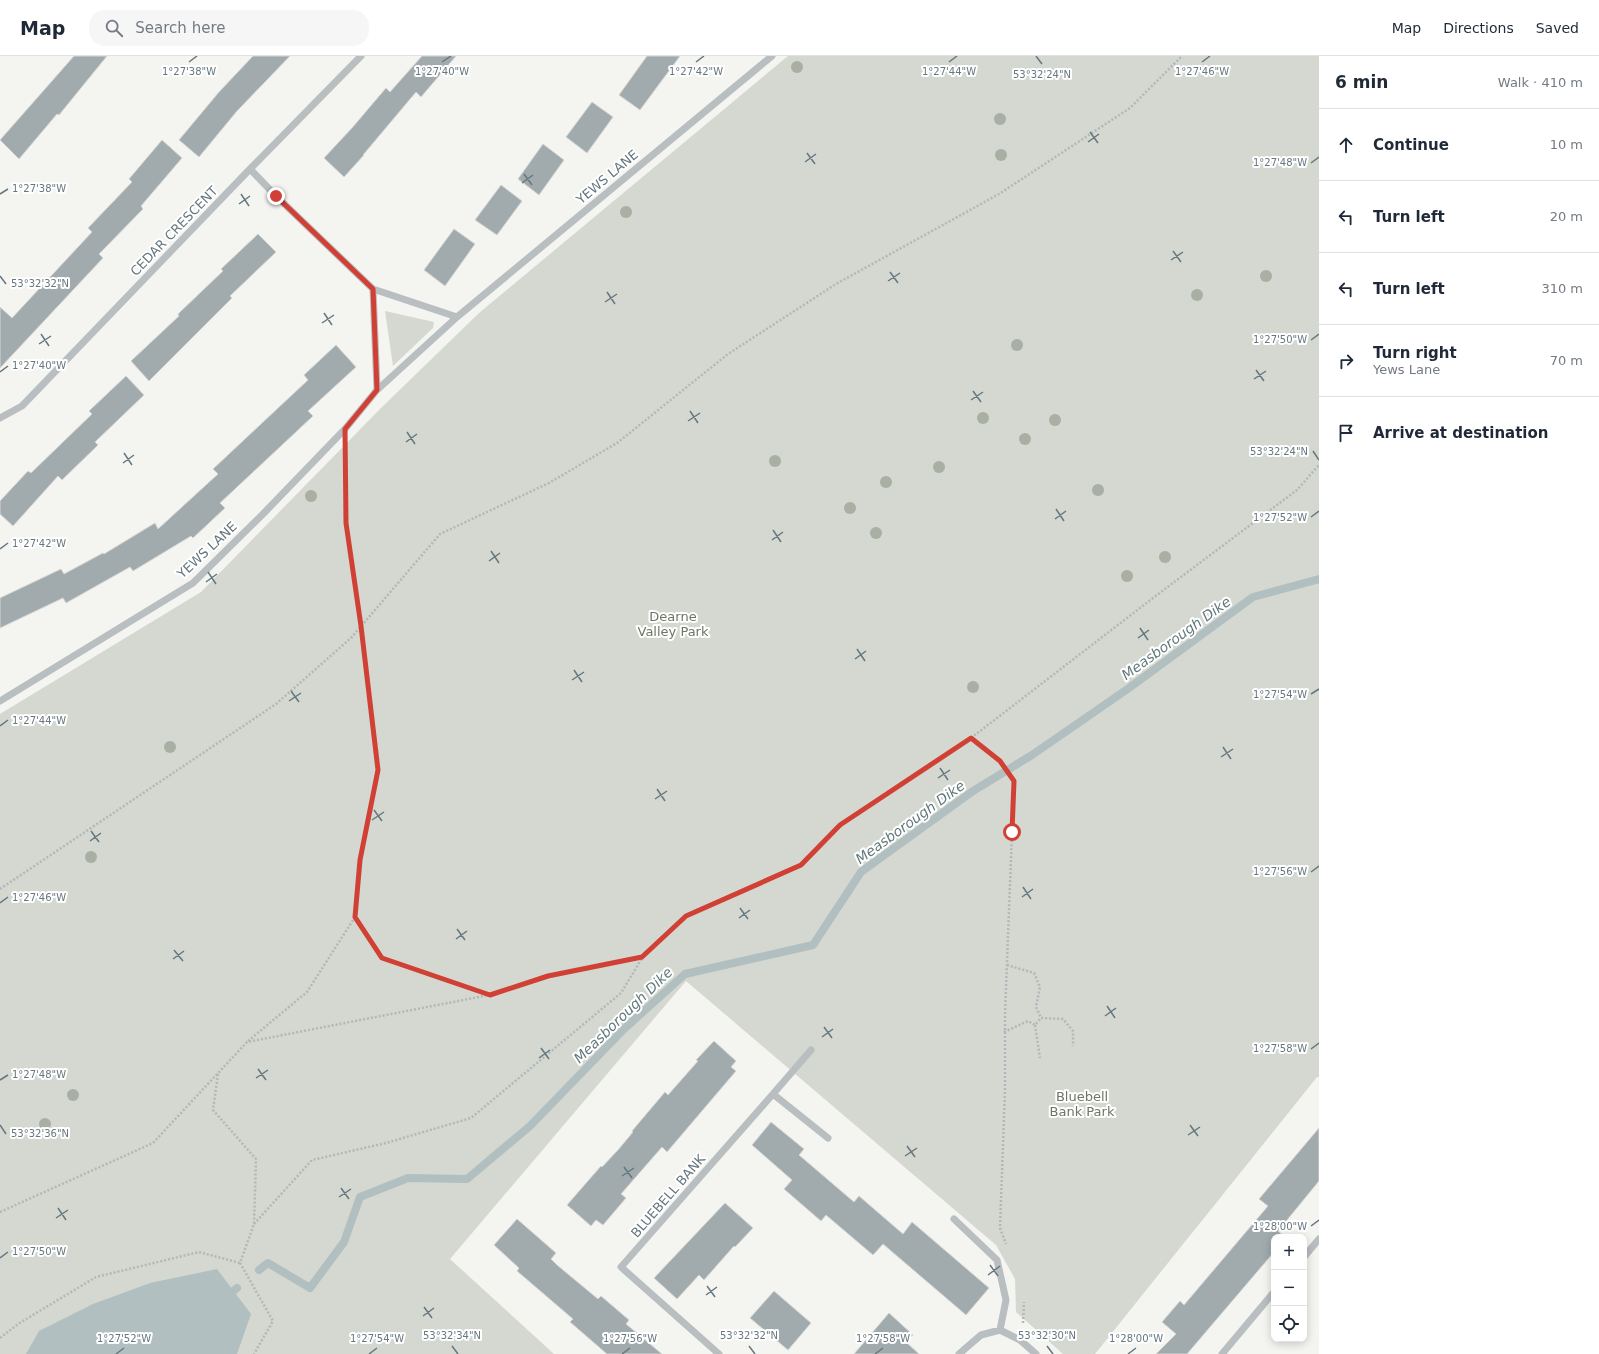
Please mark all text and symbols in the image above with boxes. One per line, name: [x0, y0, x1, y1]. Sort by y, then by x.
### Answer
search box: [89, 10, 369, 46]
text: Map: [20, 17, 65, 39]
icon: search: [103, 17, 125, 39]
text: Search here: [135, 19, 225, 37]
text: Map: [1392, 20, 1421, 36]
text: Directions: [1443, 20, 1514, 36]
text: Saved: [1536, 20, 1579, 36]
text: 1°27'38"W: [162, 66, 216, 77]
text: 1°27'40"W: [415, 66, 469, 77]
text: 1°27'42"W: [669, 66, 723, 77]
text: 1°27'44"W: [922, 66, 976, 77]
text: 1°27'46"W: [1175, 66, 1229, 77]
text: 53°32'24"N: [1013, 69, 1071, 80]
text: 6 min: [1335, 72, 1388, 92]
text: Walk · 410 m: [1498, 75, 1583, 90]
icon: ahead: [1335, 134, 1357, 156]
text: Continue: [1373, 136, 1449, 154]
text: 10 m: [1550, 137, 1583, 152]
street label: YEWS LANE: [572, 147, 641, 208]
text: 1°27'48"W: [1253, 157, 1307, 168]
text: 1°27'38"W: [12, 183, 66, 194]
street label: CEDAR CRESCENT: [127, 183, 221, 279]
route end: [267, 187, 285, 205]
icon: left: [1335, 206, 1357, 228]
text: Turn left: [1373, 208, 1445, 226]
text: 20 m: [1550, 209, 1583, 224]
text: 53°32'32"N: [11, 278, 69, 289]
icon: left: [1335, 278, 1357, 300]
text: Turn left: [1373, 280, 1445, 298]
text: 310 m: [1541, 281, 1583, 296]
text: 1°27'50"W: [1253, 334, 1307, 345]
text: Turn right: [1373, 344, 1457, 362]
icon: right: [1335, 350, 1357, 372]
text: 70 m: [1550, 353, 1583, 368]
text: 1°27'40"W: [12, 360, 66, 371]
text: Yews Lane: [1373, 362, 1440, 377]
icon: arrive: [1335, 422, 1357, 444]
text: Arrive at destination: [1373, 424, 1548, 442]
text: 53°32'24"N: [1250, 446, 1308, 457]
text: 1°27'52"W: [1253, 512, 1307, 523]
street label: YEWS LANE: [173, 519, 240, 582]
text: 1°27'42"W: [12, 538, 66, 549]
water label: Measborough Dike: [1118, 593, 1234, 683]
park label: Dearne Valley Park: [638, 609, 709, 639]
text: 1°27'54"W: [1253, 689, 1307, 700]
text: 1°27'44"W: [12, 715, 66, 726]
water label: Measborough Dike: [852, 777, 968, 867]
route start: [1003, 823, 1021, 841]
text: 1°27'56"W: [1253, 866, 1307, 877]
text: 1°27'46"W: [12, 892, 66, 903]
water label: Measborough Dike: [570, 964, 676, 1066]
text: 1°27'58"W: [1253, 1043, 1307, 1054]
text: 1°27'48"W: [12, 1069, 66, 1080]
park label: Bluebell Bank Park: [1050, 1089, 1115, 1119]
text: 53°32'36"N: [11, 1128, 69, 1139]
street label: BLUEBELL BANK: [628, 1151, 708, 1241]
text: 1°28'00"W: [1253, 1221, 1307, 1232]
map controls: [1271, 1234, 1307, 1342]
button: +: [1271, 1234, 1307, 1270]
text: 1°27'50"W: [12, 1246, 66, 1257]
button: −: [1271, 1270, 1307, 1306]
button: locate: [1271, 1306, 1307, 1342]
text: 53°32'34"N: [423, 1330, 481, 1341]
text: 53°32'32"N: [720, 1330, 778, 1341]
text: 53°32'30"N: [1018, 1330, 1076, 1341]
text: 1°27'52"W: [97, 1333, 151, 1344]
text: 1°27'54"W: [350, 1333, 404, 1344]
text: 1°27'56"W: [603, 1333, 657, 1344]
text: 1°27'58"W: [856, 1333, 910, 1344]
text: 1°28'00"W: [1109, 1333, 1163, 1344]

